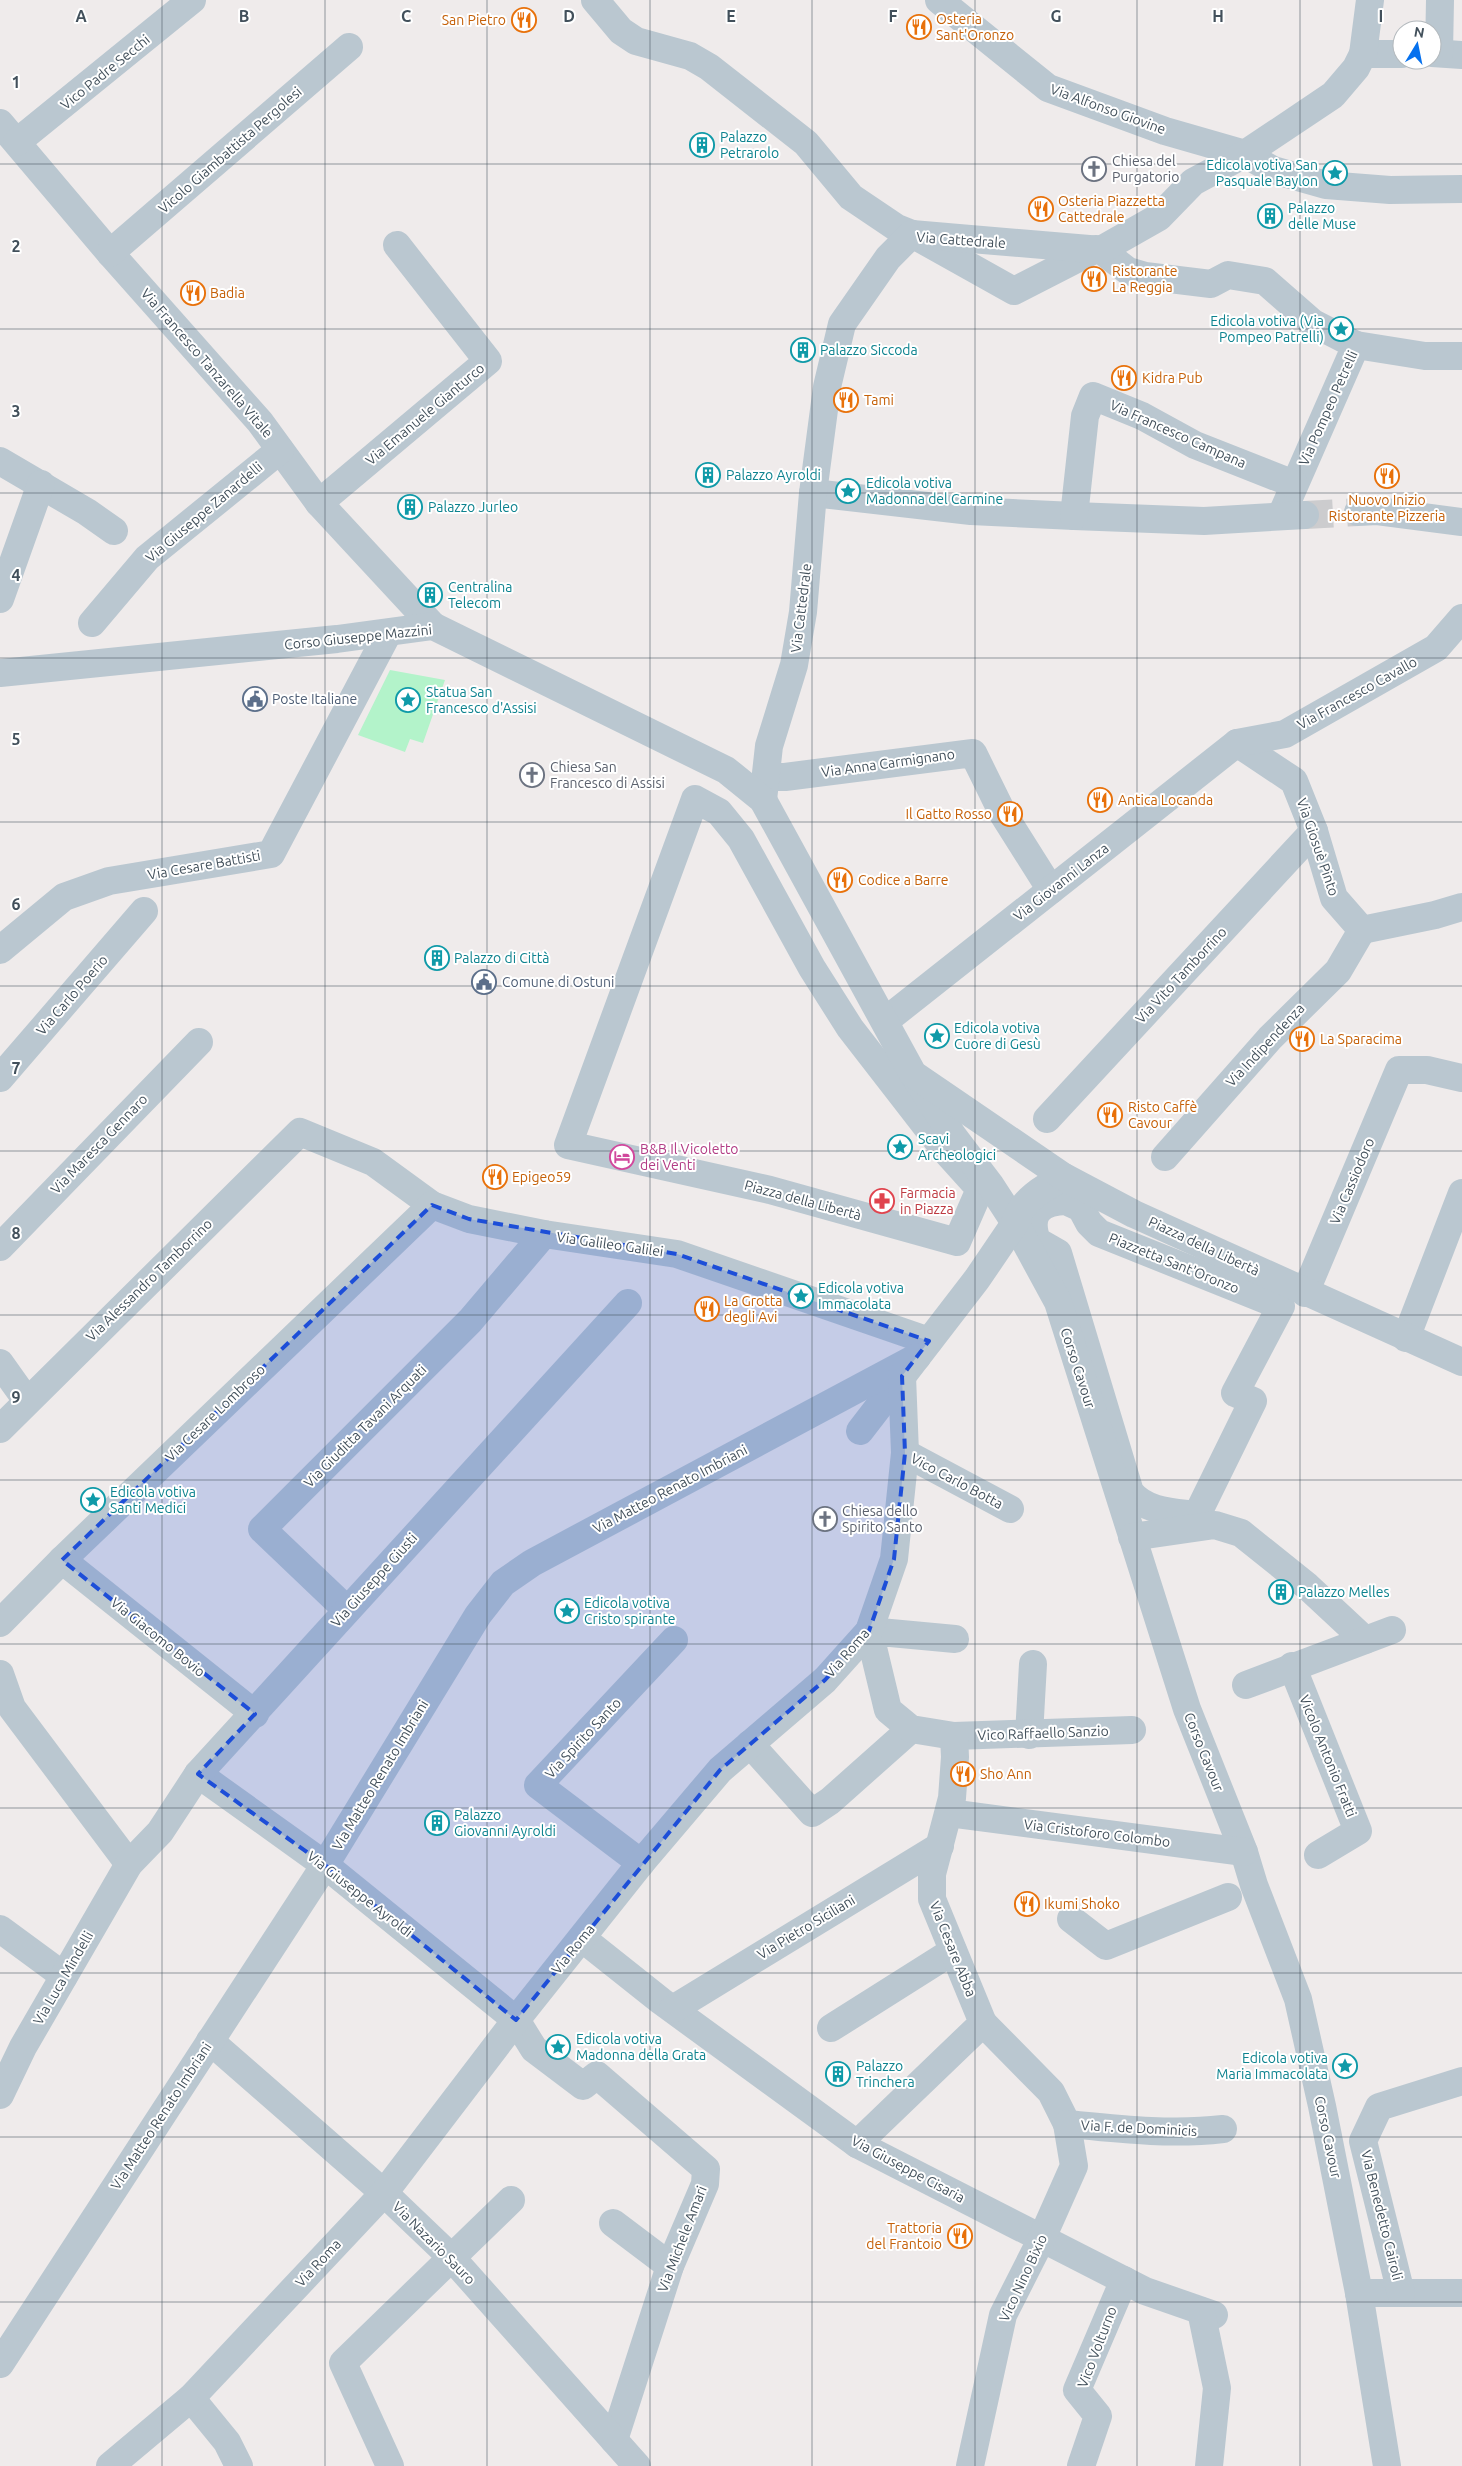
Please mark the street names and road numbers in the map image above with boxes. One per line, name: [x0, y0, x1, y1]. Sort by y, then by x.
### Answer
street label: Vico Padre Secchi: [57, 31, 153, 113]
street label: Via Alfonso Giovine: [1048, 81, 1168, 137]
street label: Vicolo Giambattista Pergolesi: [155, 83, 305, 217]
street label: Via Cattedrale: [916, 229, 1006, 251]
street label: Via Francesco Tanzarella Vitale: [138, 285, 276, 441]
street label: Via Pompeo Petrelli: [1295, 348, 1361, 468]
street label: Via Emanuele Gianturco: [362, 360, 488, 468]
street label: Via Francesco Campana: [1107, 397, 1249, 471]
street label: Via Giuseppe Zanardelli: [142, 459, 266, 565]
street label: Via Cattedrale: [788, 563, 814, 653]
street label: Corso Giuseppe Mazzini: [283, 621, 433, 653]
street label: Via Francesco Cavallo: [1294, 653, 1420, 733]
street label: Via Anna Carmignano: [820, 746, 956, 780]
street label: Via Giosuè Pinto: [1294, 796, 1342, 898]
street label: Via Giovanni Lanza: [1010, 840, 1112, 924]
street label: Via Cesare Battisti: [146, 847, 262, 883]
street label: Via Vito Tamborrino: [1132, 924, 1230, 1026]
street label: Via Carlo Poerio: [33, 952, 111, 1038]
street label: Via Indipendenza: [1222, 1000, 1308, 1090]
street label: Via Maresca Gennaro: [47, 1091, 151, 1197]
street label: Via Cassiodoro: [1327, 1135, 1377, 1227]
street label: Piazza della Libertà: [743, 1177, 863, 1223]
street label: Piazza della Libertà: [1146, 1213, 1262, 1279]
street label: Via Alessandro Tamborrino: [83, 1216, 215, 1344]
street label: Via Galileo Galilei: [555, 1229, 665, 1259]
street label: Piazzetta Sant'Oronzo: [1107, 1230, 1241, 1296]
street label: Corso Cavour: [1057, 1326, 1099, 1411]
street label: Via Cesare Lombroso: [162, 1361, 268, 1465]
street label: Via Giuditta Tavani Arquati: [300, 1361, 430, 1491]
street label: Via Matteo Renato Imbriani: [590, 1442, 750, 1536]
street label: Vico Carlo Botta: [908, 1450, 1006, 1512]
street label: Via Giuseppe Giusti: [328, 1530, 420, 1630]
street label: Via Giacomo Bovio: [108, 1594, 208, 1680]
street label: Via Roma: [822, 1625, 872, 1681]
street label: Vicolo Antonio Fratti: [1296, 1693, 1360, 1819]
street label: Via Spirito Santo: [542, 1695, 624, 1781]
street label: Via Matteo Renato Imbriani: [329, 1697, 431, 1853]
street label: Corso Cavour: [1181, 1710, 1227, 1794]
street label: Vico Raffaello Sanzio: [977, 1723, 1109, 1743]
street label: Via Cristoforo Colombo: [1023, 1816, 1171, 1850]
street label: Via Giuseppe Ayroldi: [304, 1848, 416, 1940]
street label: Via Pietro Siciliani: [754, 1892, 858, 1962]
street label: Via Cesare Abba: [927, 1899, 979, 1999]
street label: Via Roma: [548, 1921, 598, 1977]
street label: Via Luca Mindelli: [30, 1928, 96, 2028]
street label: Via Matteo Renato Imbriani: [107, 2039, 215, 2193]
street label: Corso Cavour: [1311, 2094, 1345, 2180]
street label: Via F. de Dominicis: [1080, 2117, 1198, 2139]
street label: Via Giuseppe Cisaria: [849, 2132, 967, 2206]
street label: Via Benedetto Cairoli: [1358, 2148, 1406, 2282]
street label: Via Michele Amari: [654, 2184, 710, 2294]
street label: Via Nazario Sauro: [389, 2198, 479, 2288]
street label: Vico Nino Bixio: [996, 2232, 1050, 2324]
street label: Via Roma: [292, 2236, 344, 2290]
street label: Vico Volturno: [1074, 2304, 1120, 2390]

